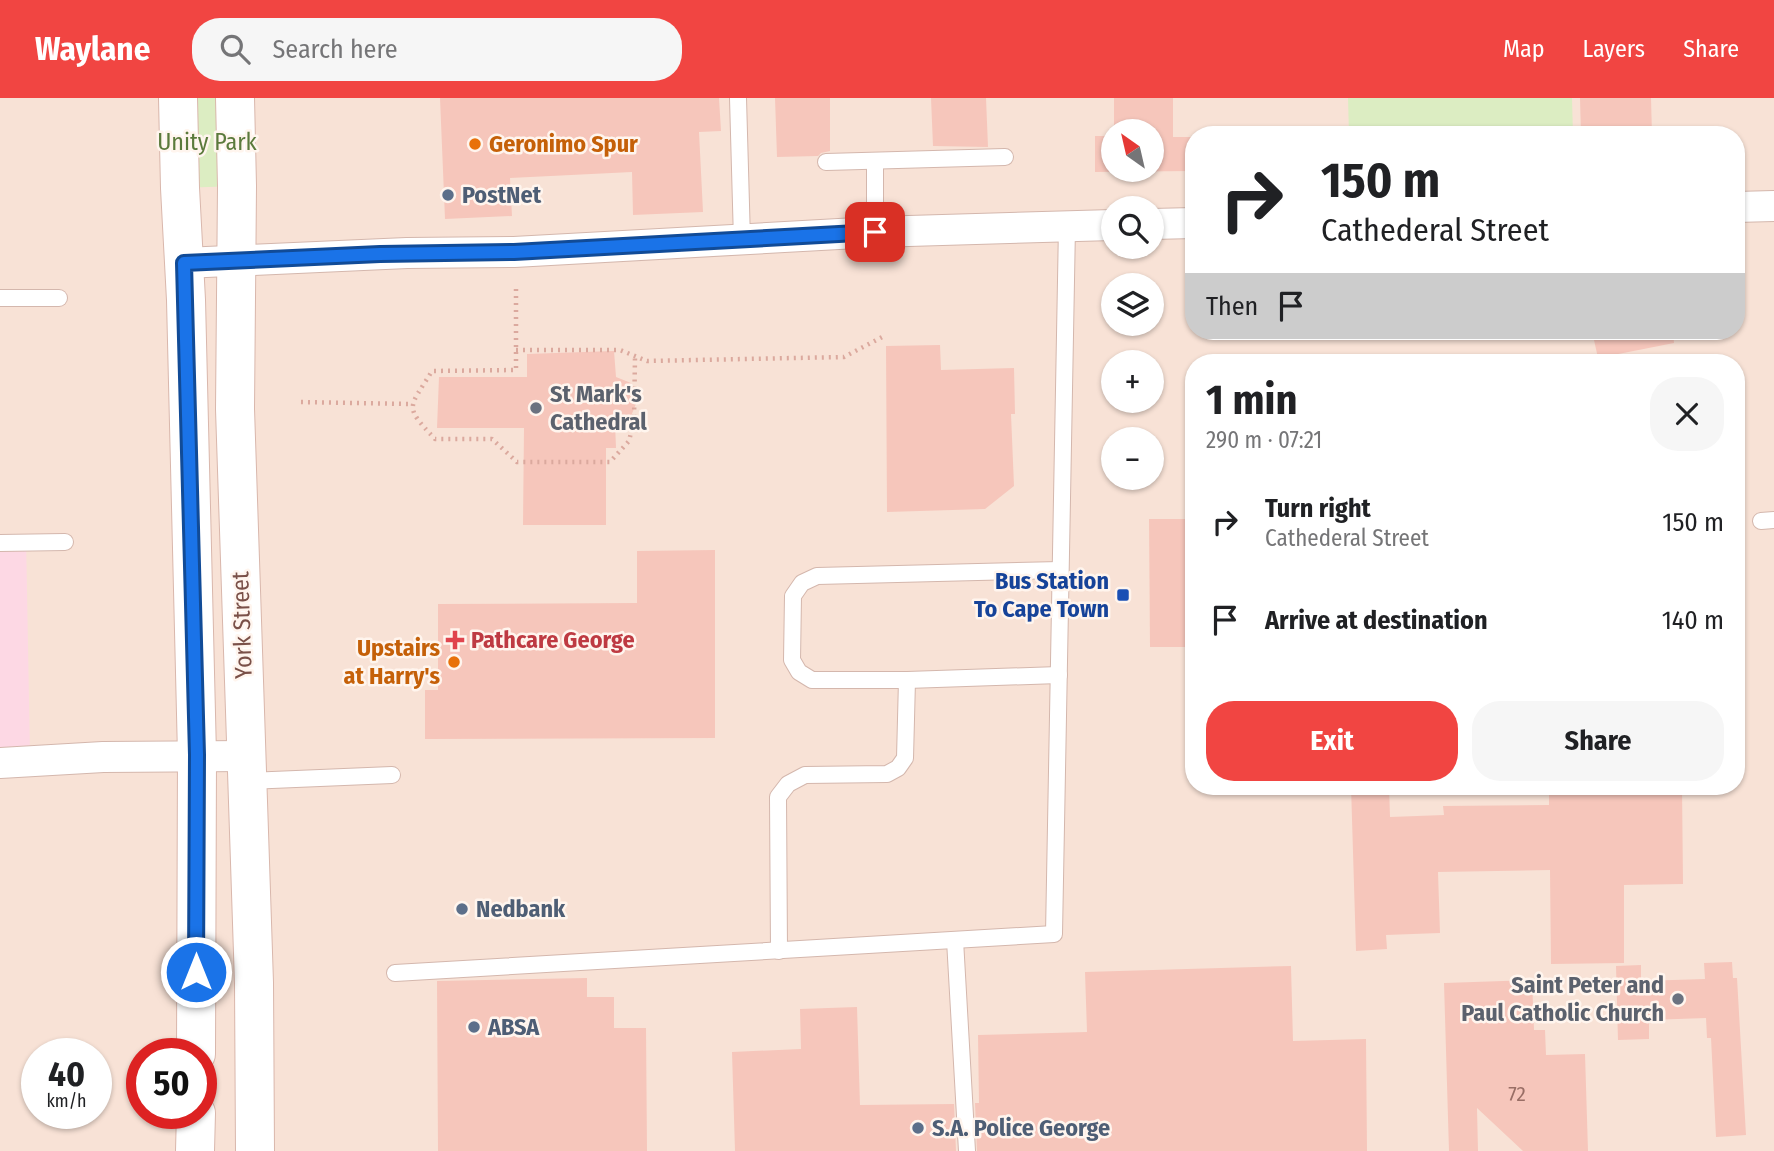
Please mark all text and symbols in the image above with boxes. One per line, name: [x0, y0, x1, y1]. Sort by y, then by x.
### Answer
search box: [192, 18, 682, 81]
text: Waylane: [35, 29, 150, 69]
icon: search: [216, 30, 254, 68]
text: Search here: [272, 34, 398, 65]
text: Map: [1503, 35, 1545, 63]
text: Layers: [1583, 35, 1645, 63]
text: Share: [1683, 35, 1739, 63]
north arrow: [1101, 119, 1164, 182]
map controls: [1101, 119, 1164, 490]
park label: Unity Park: [157, 128, 258, 156]
place label: Geronimo Spur: [489, 130, 638, 158]
marker: Geronimo Spur: [467, 136, 483, 152]
text: 150 m: [1321, 151, 1440, 210]
icon: right: [1206, 154, 1297, 245]
place label: PostNet: [462, 181, 542, 209]
marker: PostNet: [440, 187, 456, 203]
button: search: [1101, 196, 1164, 259]
pin: [845, 202, 905, 262]
text: Cathederal Street: [1321, 211, 1549, 249]
icon: arrive: [856, 213, 894, 251]
button: layers: [1101, 273, 1164, 336]
icon: arrive: [1272, 287, 1310, 325]
text: Then: [1206, 291, 1258, 322]
button: +: [1101, 350, 1164, 413]
text: 1 min: [1206, 375, 1297, 425]
button: close: [1650, 377, 1724, 451]
place label: St Mark's Cathedral: [550, 380, 647, 436]
marker: St Mark's Cathedral: [528, 400, 544, 416]
text: 290 m · 07:21: [1206, 426, 1322, 454]
button: −: [1101, 427, 1164, 490]
text: Turn right: [1265, 493, 1371, 524]
icon: right: [1206, 503, 1244, 541]
text: 150 m: [1662, 507, 1724, 538]
text: Cathederal Street: [1265, 524, 1429, 552]
place label: Bus Station To Cape Town: [974, 567, 1109, 623]
street label: York Street: [226, 571, 258, 679]
marker: Bus Station To Cape Town: [1115, 587, 1131, 603]
icon: arrive: [1206, 601, 1244, 639]
text: Arrive at destination: [1265, 605, 1488, 636]
text: 140 m: [1662, 605, 1724, 636]
place label: Pathcare George: [471, 626, 635, 654]
marker: Pathcare George: [445, 630, 465, 650]
place label: Upstairs at Harry's: [344, 634, 440, 690]
marker: Upstairs at Harry's: [446, 654, 462, 670]
button: Exit: [1206, 701, 1458, 781]
button: Share: [1472, 701, 1724, 781]
place label: Nedbank: [476, 895, 566, 923]
marker: Nedbank: [454, 901, 470, 917]
position arrow: [159, 935, 233, 1009]
place label: Saint Peter and Paul Catholic Church: [1461, 971, 1664, 1027]
marker: Saint Peter and Paul Catholic Church: [1670, 991, 1686, 1007]
place label: ABSA: [487, 1013, 540, 1041]
marker: ABSA: [466, 1019, 482, 1035]
speed limit sign: 50: [126, 1038, 217, 1129]
text: 40: [48, 1053, 85, 1095]
house number: 72: [1508, 1081, 1526, 1107]
text: km/h: [46, 1090, 87, 1112]
place label: S.A. Police George: [932, 1114, 1110, 1142]
marker: S.A. Police George: [910, 1120, 926, 1136]

